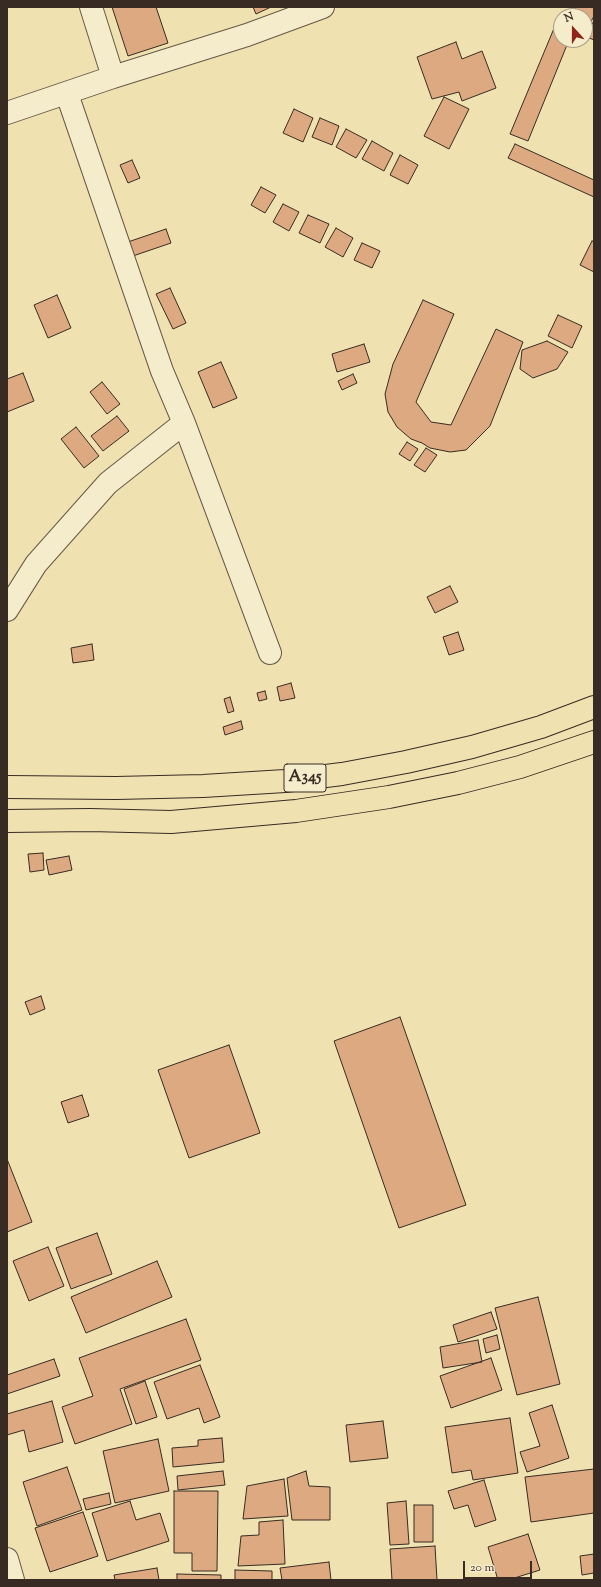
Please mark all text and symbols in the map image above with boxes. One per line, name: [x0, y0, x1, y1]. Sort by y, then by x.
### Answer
north arrow: [553, 8, 593, 48]
text: N: [562, 9, 576, 27]
road number: A345: [284, 764, 326, 792]
scale bar: [465, 1553, 534, 1579]
text: 20 m: [470, 1559, 494, 1577]

